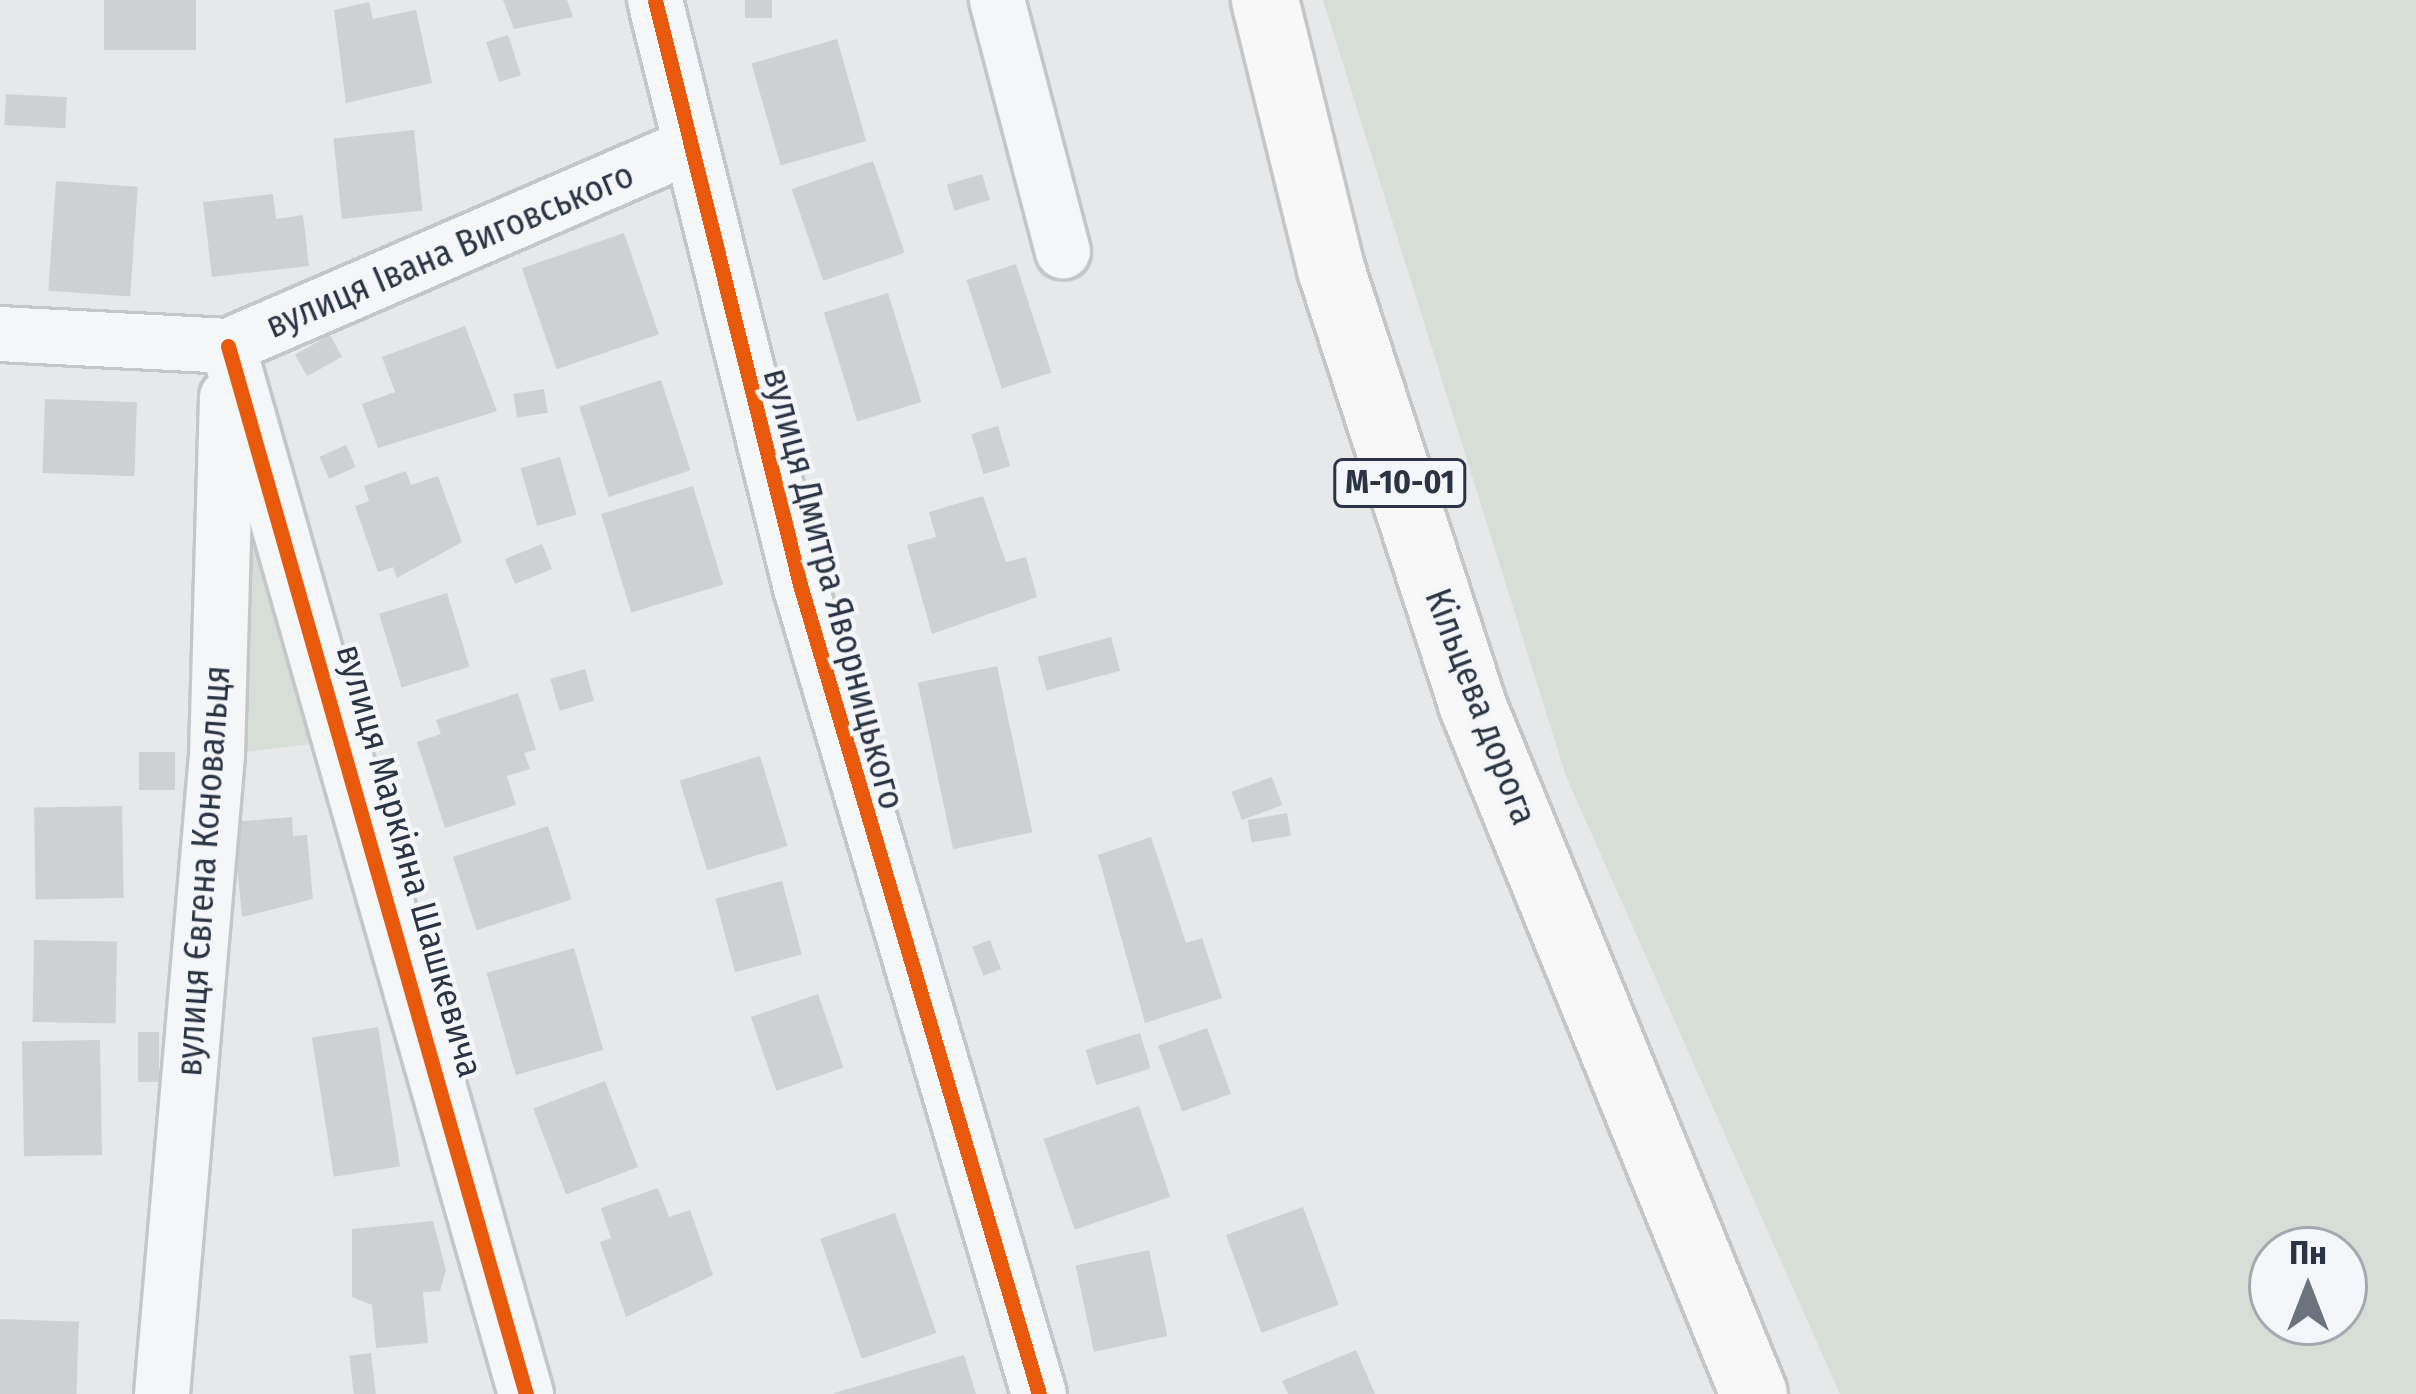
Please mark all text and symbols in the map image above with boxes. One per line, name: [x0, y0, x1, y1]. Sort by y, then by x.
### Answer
street label: вулиця Івана Виговського: [260, 154, 640, 348]
street label: вулиця Дмитра Яворницького: [753, 364, 913, 814]
road number: М-10-01: [1331, 456, 1469, 510]
street label: Кільцева дорога: [1415, 583, 1545, 831]
street label: вулиця Маркіяна Шашкевича: [326, 640, 492, 1082]
street label: вулиця Євгена Коновальця: [168, 664, 240, 1078]
north arrow: [2248, 1226, 2368, 1346]
text: Пн: [2289, 1233, 2327, 1273]

